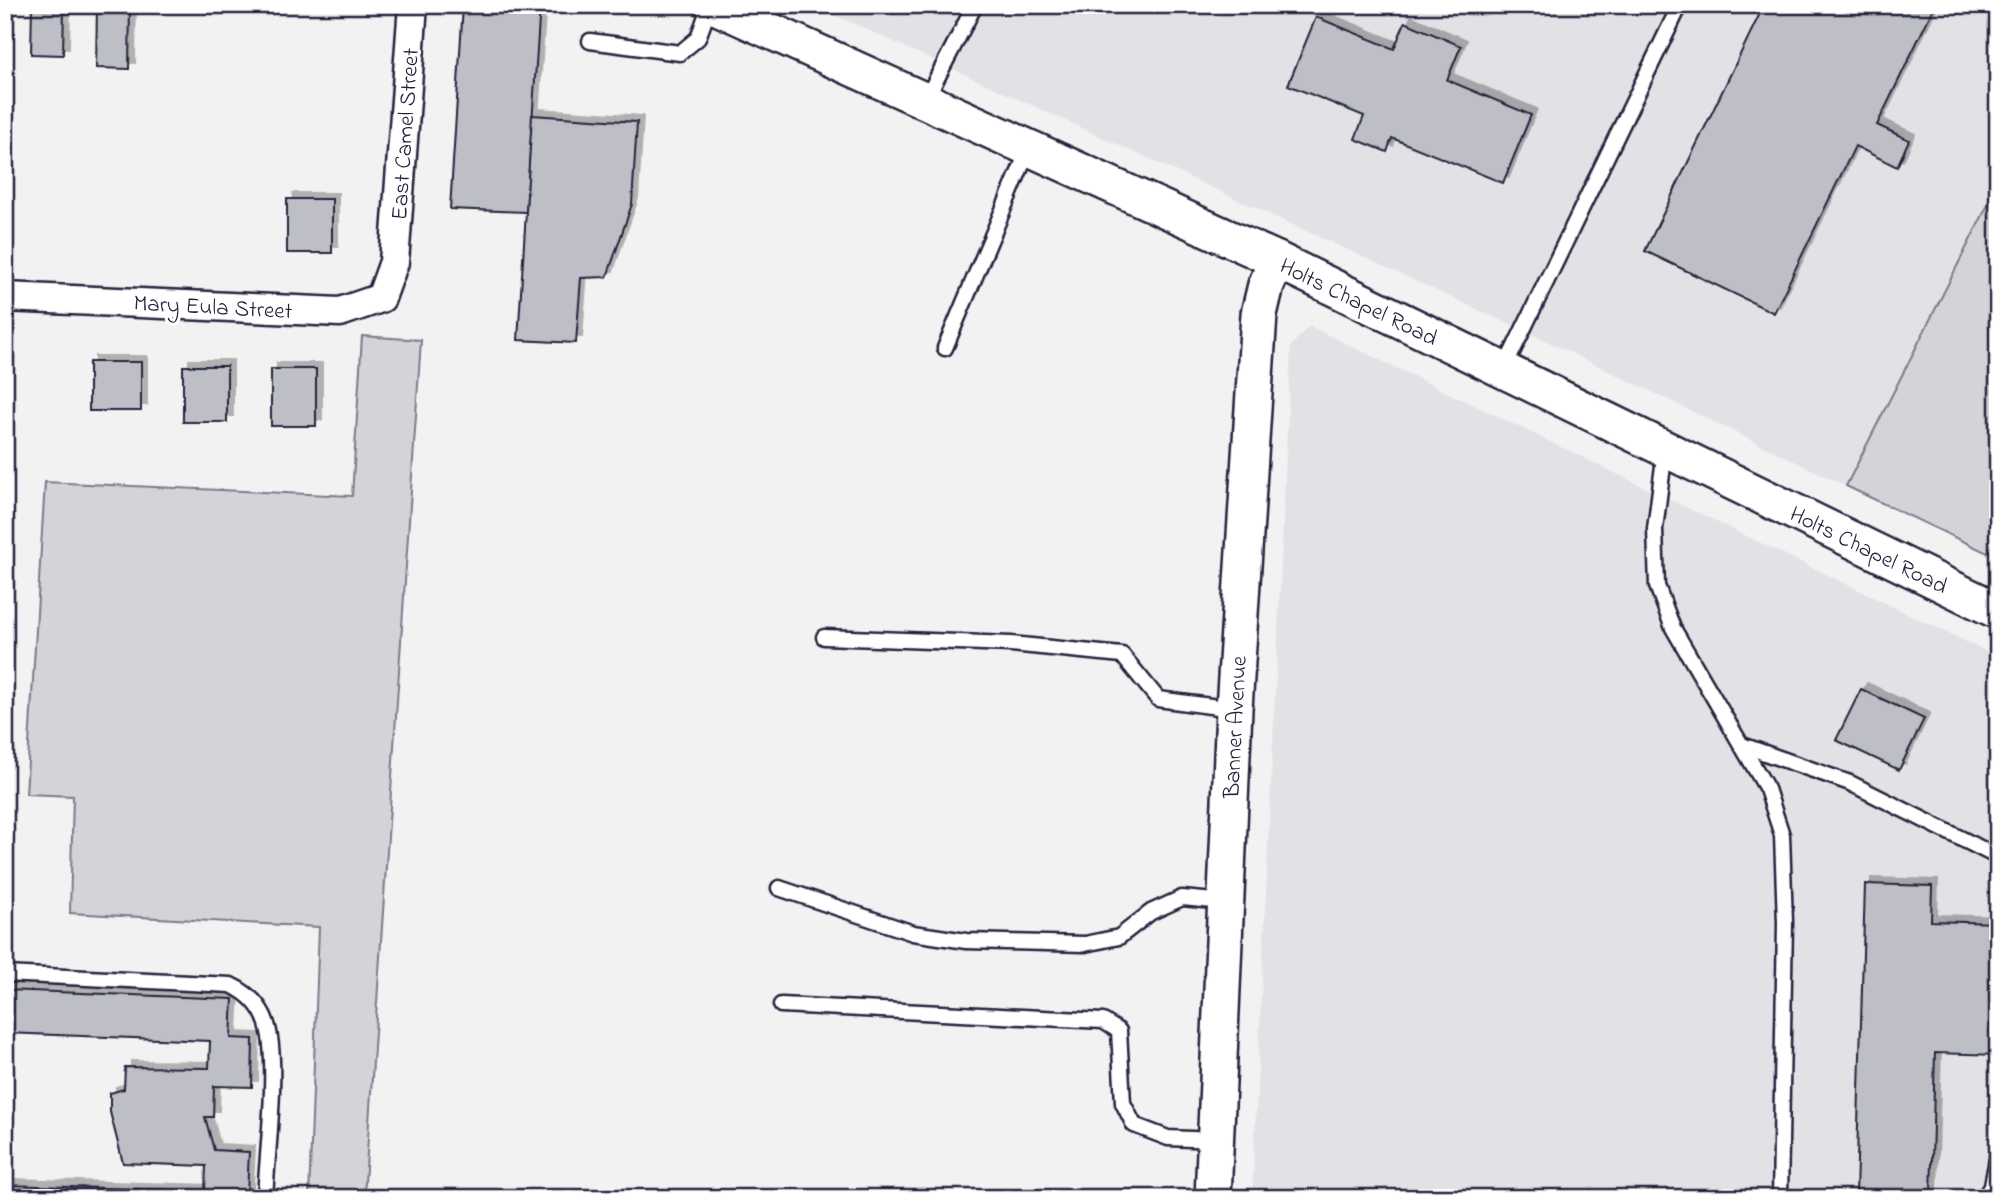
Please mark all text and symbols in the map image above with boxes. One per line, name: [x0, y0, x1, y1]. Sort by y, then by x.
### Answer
street label: East Camel Street: [384, 47, 429, 221]
street label: Holts Chapel Road: [1273, 251, 1443, 356]
street label: Mary Eula Street: [132, 288, 293, 331]
street label: Holts Chapel Road: [1783, 499, 1953, 604]
street label: Banner Avenue: [1216, 654, 1257, 800]

